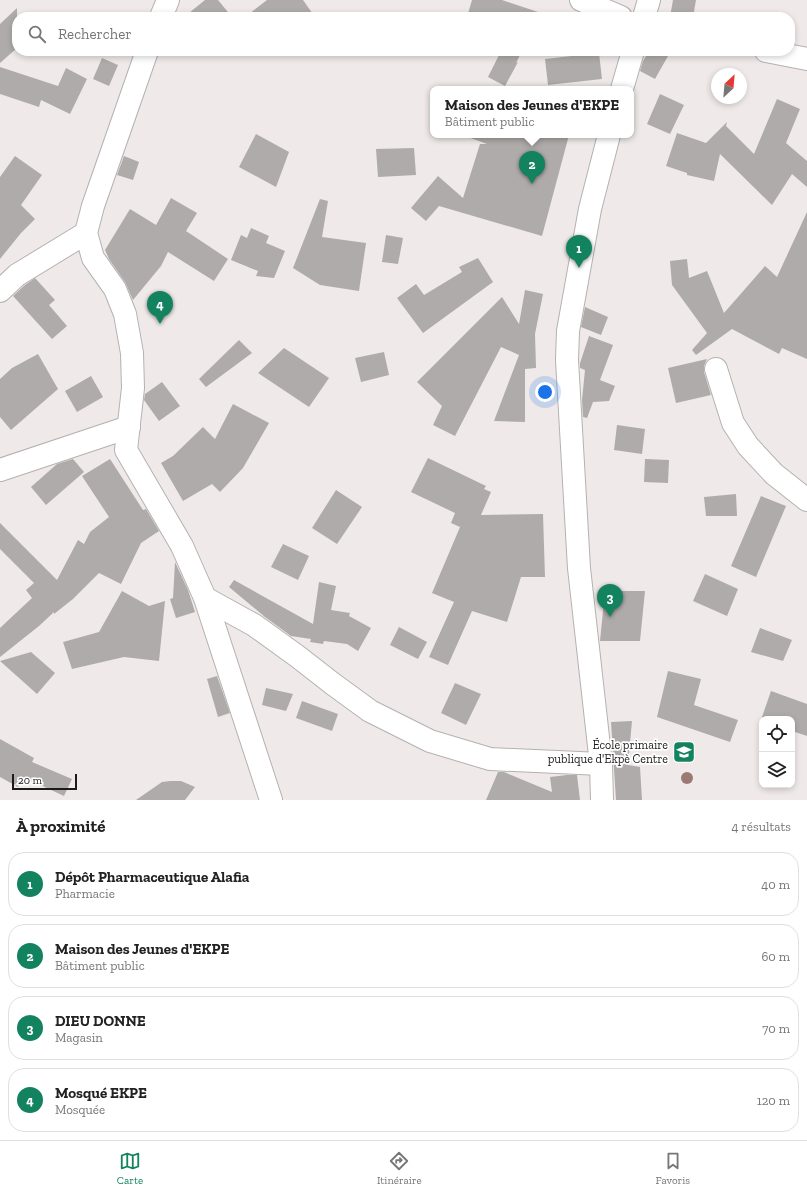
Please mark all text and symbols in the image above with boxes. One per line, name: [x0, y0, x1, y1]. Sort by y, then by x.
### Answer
search box: [12, 12, 795, 56]
icon: search: [26, 23, 48, 45]
text: Rechercher: [58, 25, 132, 43]
north arrow: [711, 68, 747, 104]
popup: [430, 86, 634, 138]
text: Maison des Jeunes d'EKPE: [445, 96, 619, 114]
text: Bâtiment public: [445, 114, 535, 129]
pin: 2: [519, 151, 545, 184]
pin: 1: [566, 235, 592, 268]
pin: 4: [147, 291, 173, 324]
your location: [535, 382, 555, 402]
pin: 3: [597, 584, 623, 617]
map controls: [759, 716, 795, 788]
button: locate: [759, 716, 795, 752]
place label: École primaire publique d'Ekpè Centre: [548, 737, 668, 766]
school or university icon: École primaire publique d'Ekpè Centre: [671, 739, 697, 765]
button: layers: [759, 752, 795, 788]
scale bar: [12, 772, 77, 791]
text: 20 m: [18, 774, 42, 787]
text: À proximité: [16, 816, 105, 836]
text: 4 résultats: [731, 819, 791, 834]
text: Dépôt Pharmaceutique Alafia: [55, 868, 249, 886]
text: 1: [27, 877, 33, 892]
text: 40 m: [761, 877, 790, 892]
text: Pharmacie: [55, 886, 115, 901]
text: Maison des Jeunes d'EKPE: [55, 940, 229, 958]
text: 2: [27, 949, 33, 964]
text: 60 m: [761, 949, 790, 964]
text: Bâtiment public: [55, 958, 145, 973]
text: DIEU DONNE: [55, 1012, 146, 1030]
text: 3: [27, 1021, 33, 1036]
text: 70 m: [762, 1021, 790, 1036]
text: Magasin: [55, 1030, 103, 1045]
text: Mosqué EKPE: [55, 1084, 147, 1102]
text: 4: [26, 1093, 34, 1108]
text: 120 m: [757, 1093, 790, 1108]
text: Mosquée: [55, 1102, 105, 1117]
tab: Carte: [117, 1150, 143, 1187]
tab: Itinéraire: [377, 1150, 422, 1187]
tab: Favoris: [655, 1150, 690, 1187]

